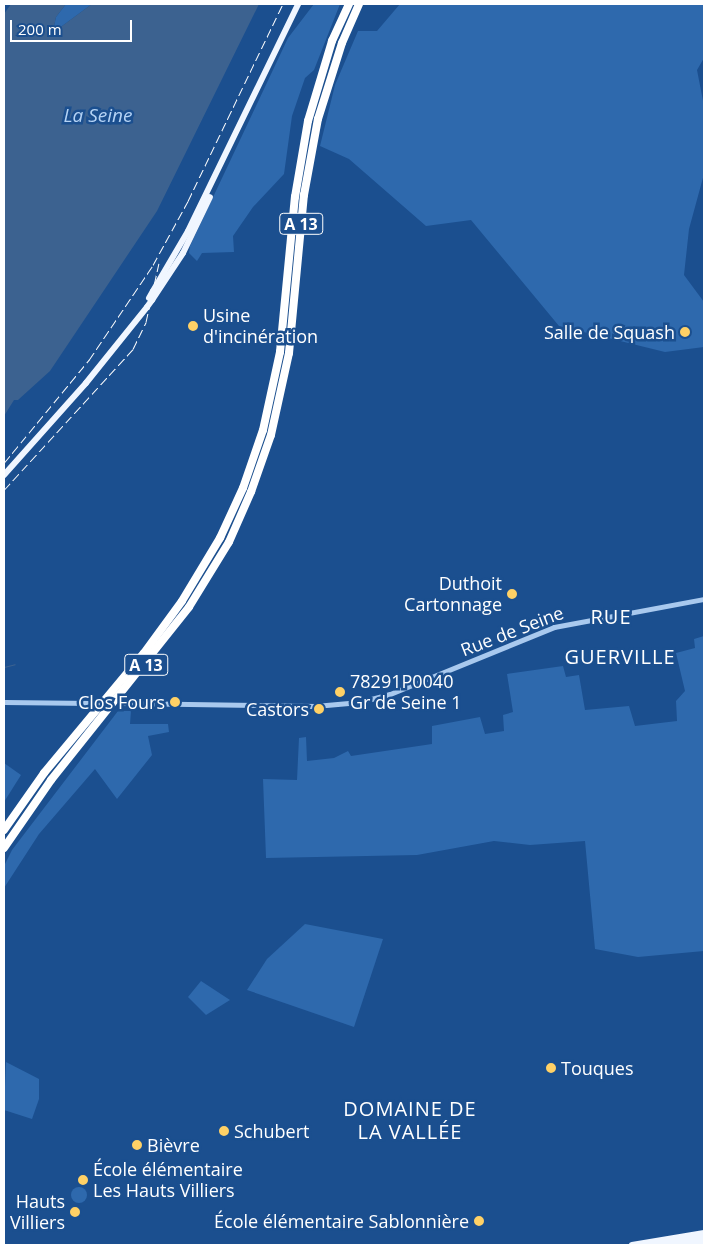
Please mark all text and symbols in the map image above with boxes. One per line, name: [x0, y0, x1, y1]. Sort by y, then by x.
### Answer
scale bar: [12, 10, 135, 42]
text: 200 m: [18, 19, 62, 39]
water label: La Seine: [63, 105, 133, 127]
road number: A 13: [278, 210, 324, 238]
place label: Usine d'incinération: [203, 305, 318, 348]
marker: Usine d'incinération: [187, 320, 199, 332]
place label: Salle de Squash: [544, 321, 675, 343]
marker: Salle de Squash: [679, 326, 691, 338]
place label: Duthoit Cartonnage: [404, 573, 502, 616]
marker: Duthoit Cartonnage: [506, 588, 518, 600]
street label: Rue de Seine: [458, 601, 566, 661]
district label: RUE: [590, 604, 632, 628]
district label: GUERVILLE: [563, 644, 677, 668]
road number: A 13: [124, 652, 168, 678]
place label: 78291P0040 Gr de Seine 1: [350, 671, 462, 714]
marker: 78291P0040 Gr de Seine 1: [334, 686, 346, 698]
place label: Clos Fours: [78, 691, 165, 713]
marker: Clos Fours: [169, 696, 181, 708]
place label: Castors: [246, 698, 309, 720]
marker: Castors: [313, 703, 325, 715]
place label: Touques: [561, 1057, 634, 1079]
marker: Touques: [545, 1062, 557, 1074]
district label: DOMAINE DE LA VALLÉE: [342, 1097, 478, 1144]
place label: Schubert: [234, 1120, 309, 1142]
marker: Schubert: [218, 1125, 230, 1137]
place label: Bièvre: [147, 1134, 200, 1156]
marker: Bièvre: [131, 1139, 143, 1151]
place label: École élémentaire Les Hauts Villiers: [93, 1159, 243, 1202]
marker: École élémentaire Les Hauts Villiers: [77, 1174, 89, 1186]
place label: Hauts Villiers: [10, 1191, 65, 1234]
marker: Hauts Villiers: [69, 1206, 81, 1218]
place label: École élémentaire Sablonnière: [214, 1210, 469, 1232]
marker: École élémentaire Sablonnière: [473, 1215, 485, 1227]

